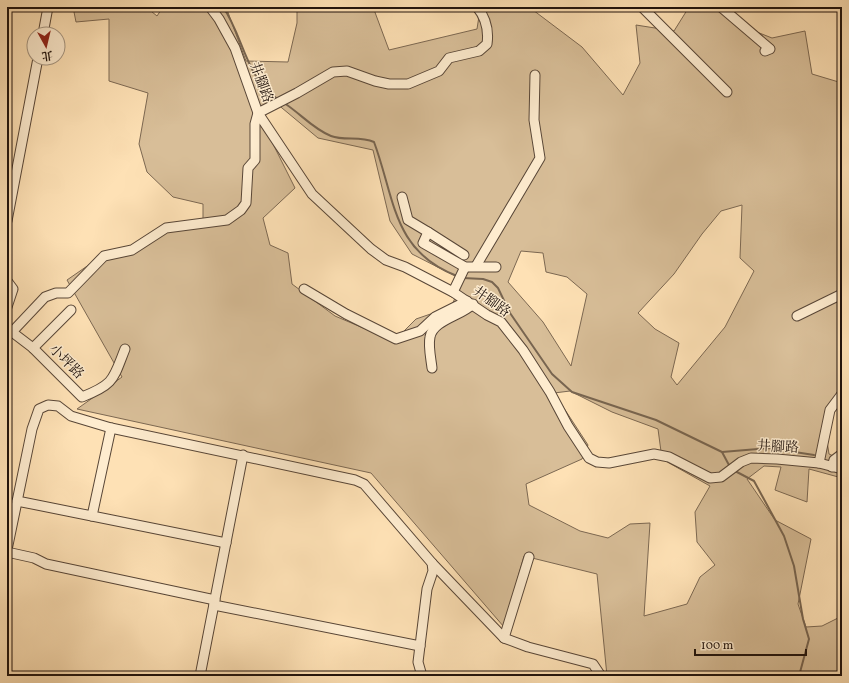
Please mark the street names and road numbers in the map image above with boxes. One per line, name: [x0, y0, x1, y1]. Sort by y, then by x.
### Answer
street label: 井腳路: [244, 60, 277, 105]
street label: 井腳路: [468, 282, 514, 322]
street label: 小坪路: [44, 340, 88, 384]
street label: 井腳路: [756, 437, 799, 458]

